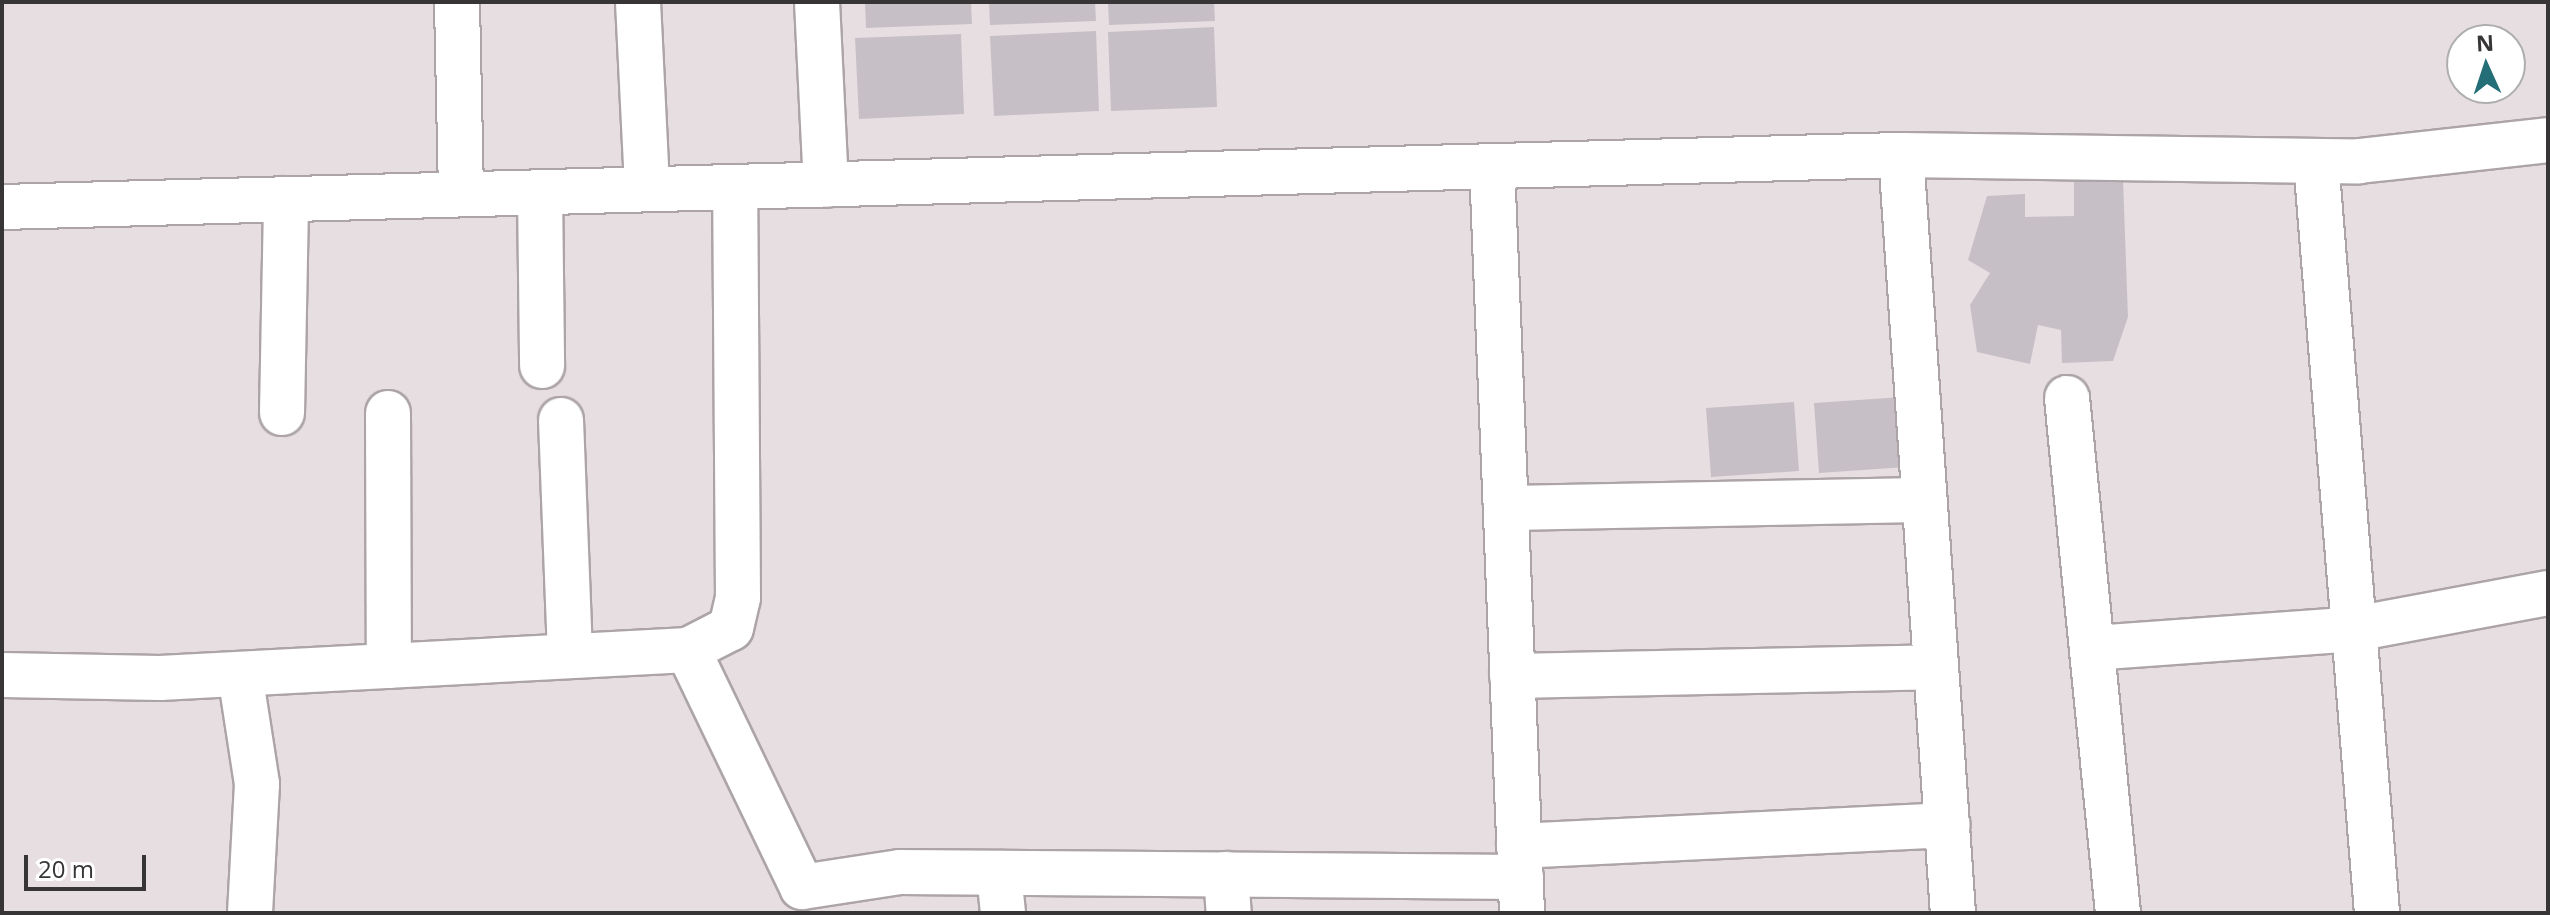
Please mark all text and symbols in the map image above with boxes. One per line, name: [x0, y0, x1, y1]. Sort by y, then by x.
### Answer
north arrow: [2446, 24, 2526, 104]
text: N: [2475, 27, 2495, 57]
scale bar: [28, 839, 150, 889]
text: 20 m: [38, 852, 94, 885]

